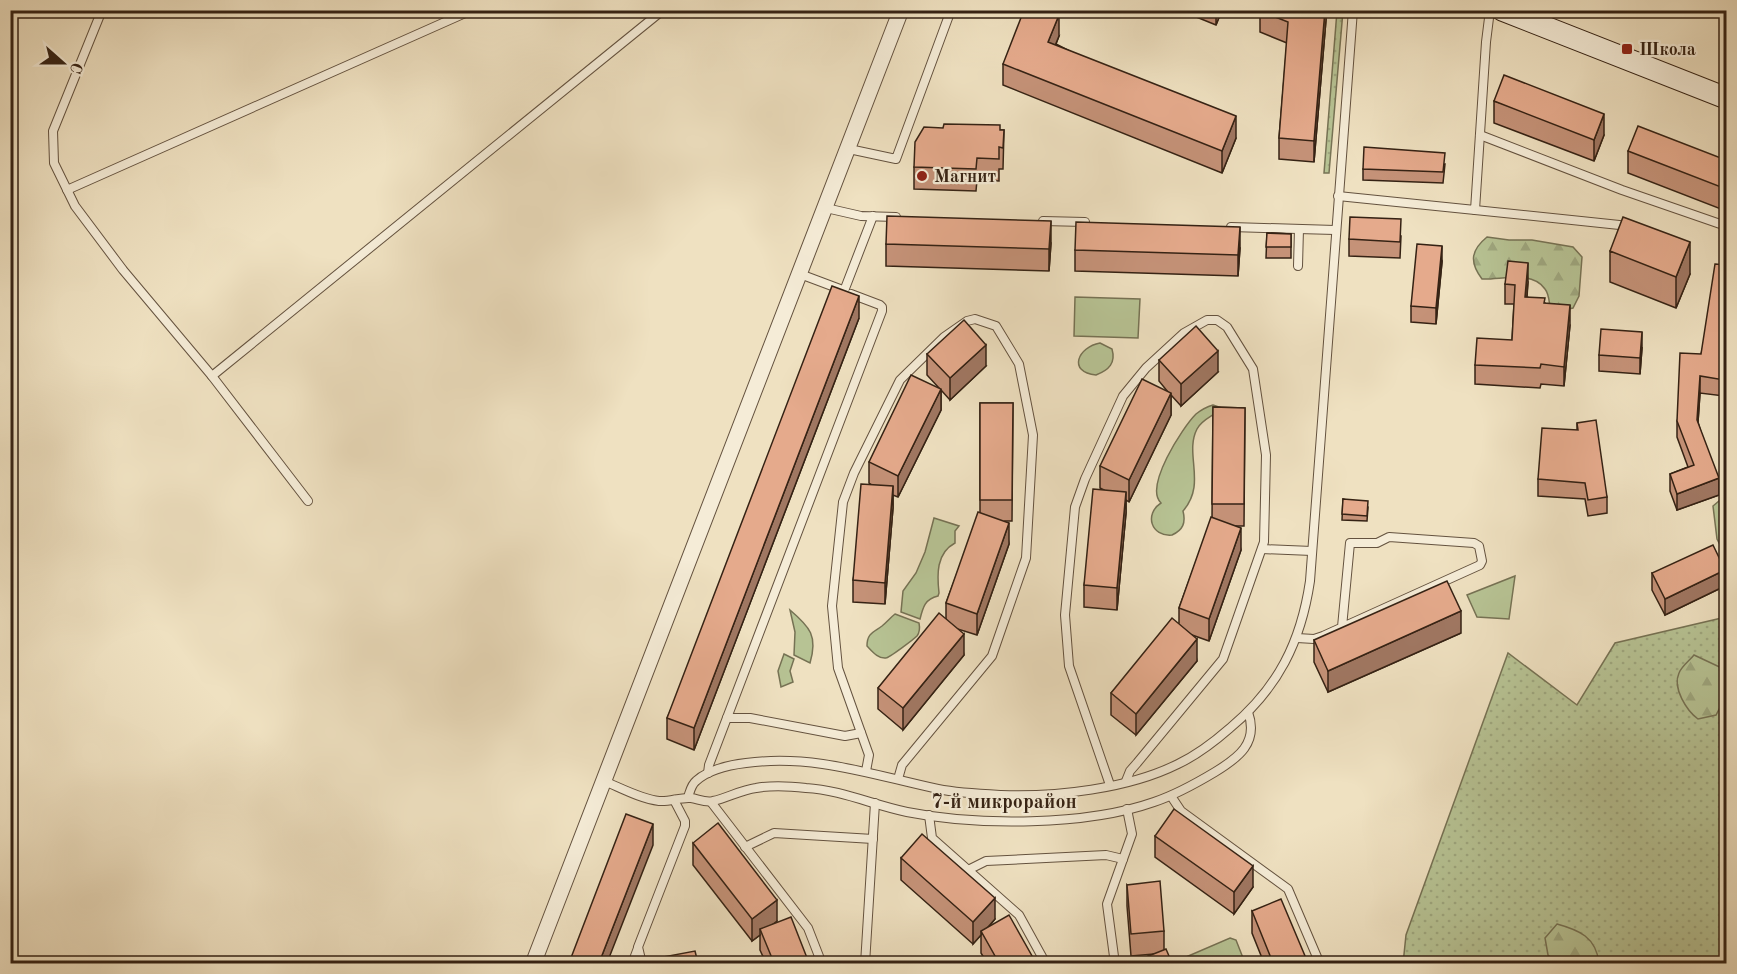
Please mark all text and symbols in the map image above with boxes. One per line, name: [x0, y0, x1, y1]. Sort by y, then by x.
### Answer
north arrow: [33, 33, 93, 93]
place label: Школа: [1639, 41, 1696, 59]
marker: Школа: [1620, 42, 1634, 56]
text: С: [66, 60, 84, 75]
place label: Магнит: [934, 168, 997, 186]
marker: Магнит: [915, 169, 929, 183]
district label: 7-й микрорайон: [931, 793, 1077, 813]

